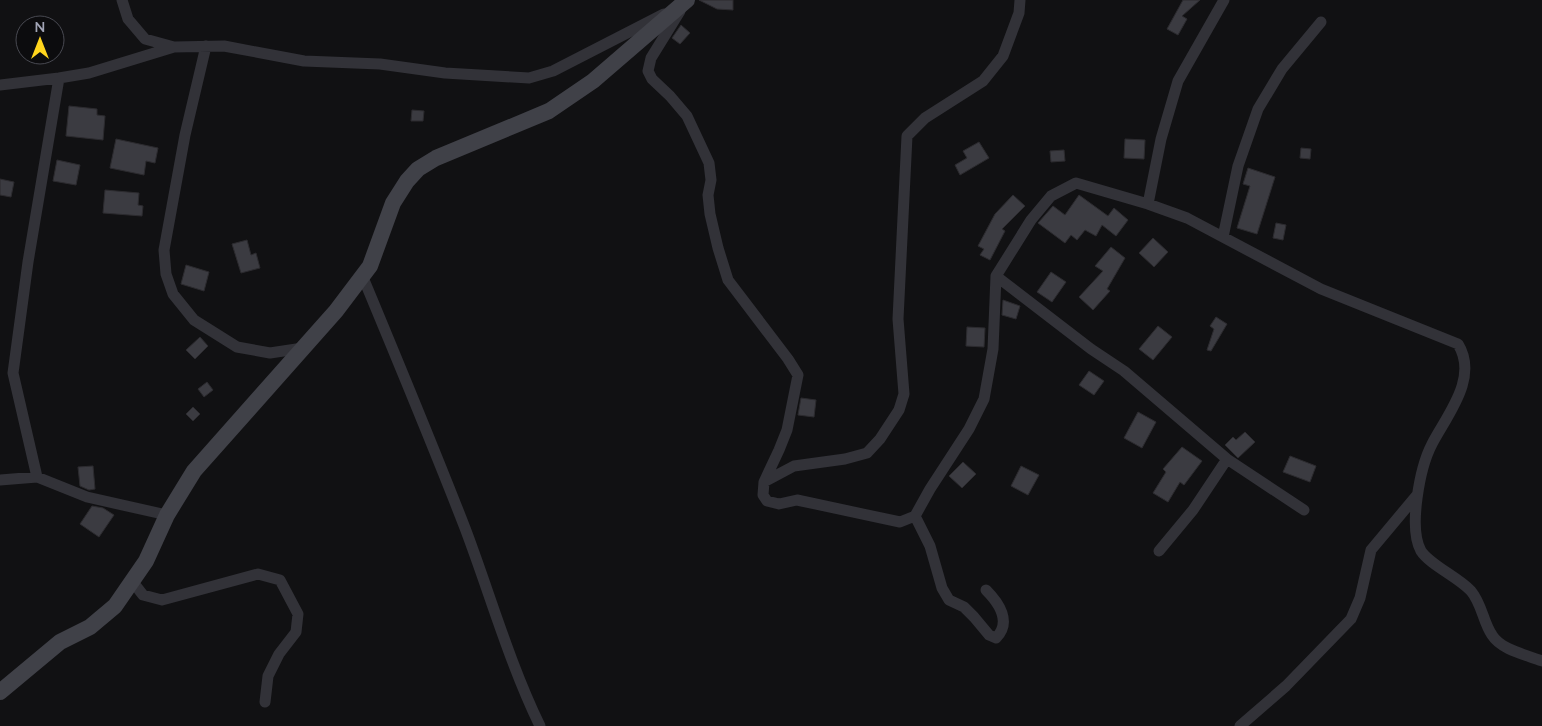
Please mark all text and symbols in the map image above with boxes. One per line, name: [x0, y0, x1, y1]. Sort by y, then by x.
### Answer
north arrow: [15, 15, 65, 65]
text: N: [35, 18, 45, 35]

